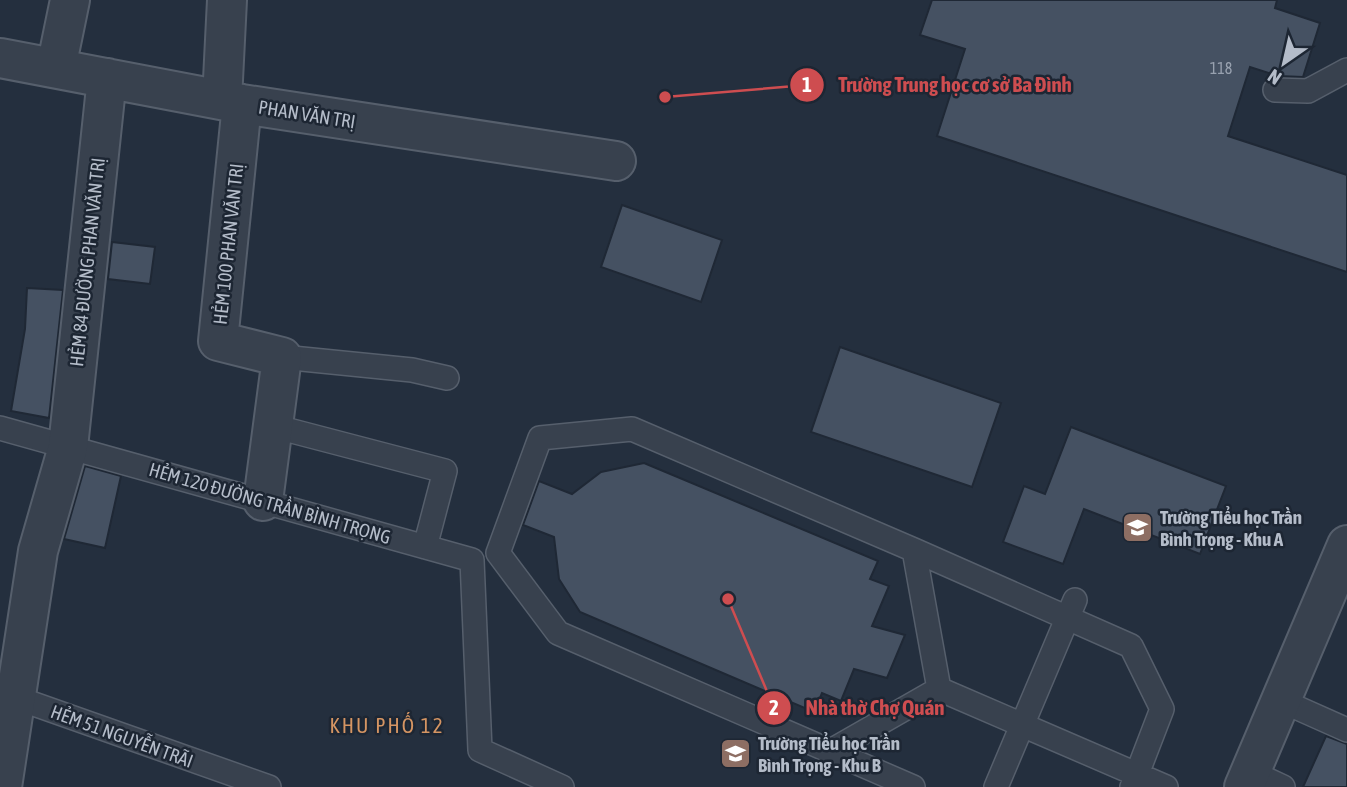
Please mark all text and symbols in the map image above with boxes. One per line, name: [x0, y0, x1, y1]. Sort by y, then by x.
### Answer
north arrow: [1249, 28, 1319, 98]
house number: 118: [1210, 59, 1232, 77]
callout: Trường Trung học cơ sở Ba Đình: [790, 64, 1086, 106]
text: N: [1264, 65, 1285, 89]
text: 1: [802, 72, 812, 96]
text: Trường Trung học cơ sở Ba Đình: [838, 72, 1072, 96]
street label: PHAN VĂN TRỊ: [257, 95, 357, 133]
street label: HẺM 84 ĐƯỜNG PHAN VĂN TRỊ: [65, 156, 109, 368]
street label: HẺM 100 PHAN VĂN TRỊ: [209, 162, 247, 326]
street label: HẺM 120 ĐƯỜNG TRẦN BÌNH TRỌNG: [147, 457, 394, 548]
place label: Trường Tiểu học Trần Bình Trọng - Khu A: [1160, 506, 1302, 550]
school or university icon: Trường Tiểu học Trần Bình Trọng - Khu A: [1120, 511, 1154, 545]
callout: Nhà thờ Chợ Quán: [757, 687, 959, 729]
text: 2: [769, 695, 779, 719]
text: Nhà thờ Chợ Quán: [806, 695, 944, 719]
street label: HẺM 51 NGUYỄN TRÃI: [48, 699, 196, 772]
district label: KHU PHỐ 12: [329, 712, 445, 737]
place label: Trường Tiểu học Trần Bình Trọng - Khu B: [758, 732, 900, 776]
school or university icon: Trường Tiểu học Trần Bình Trọng - Khu B: [718, 737, 752, 771]

